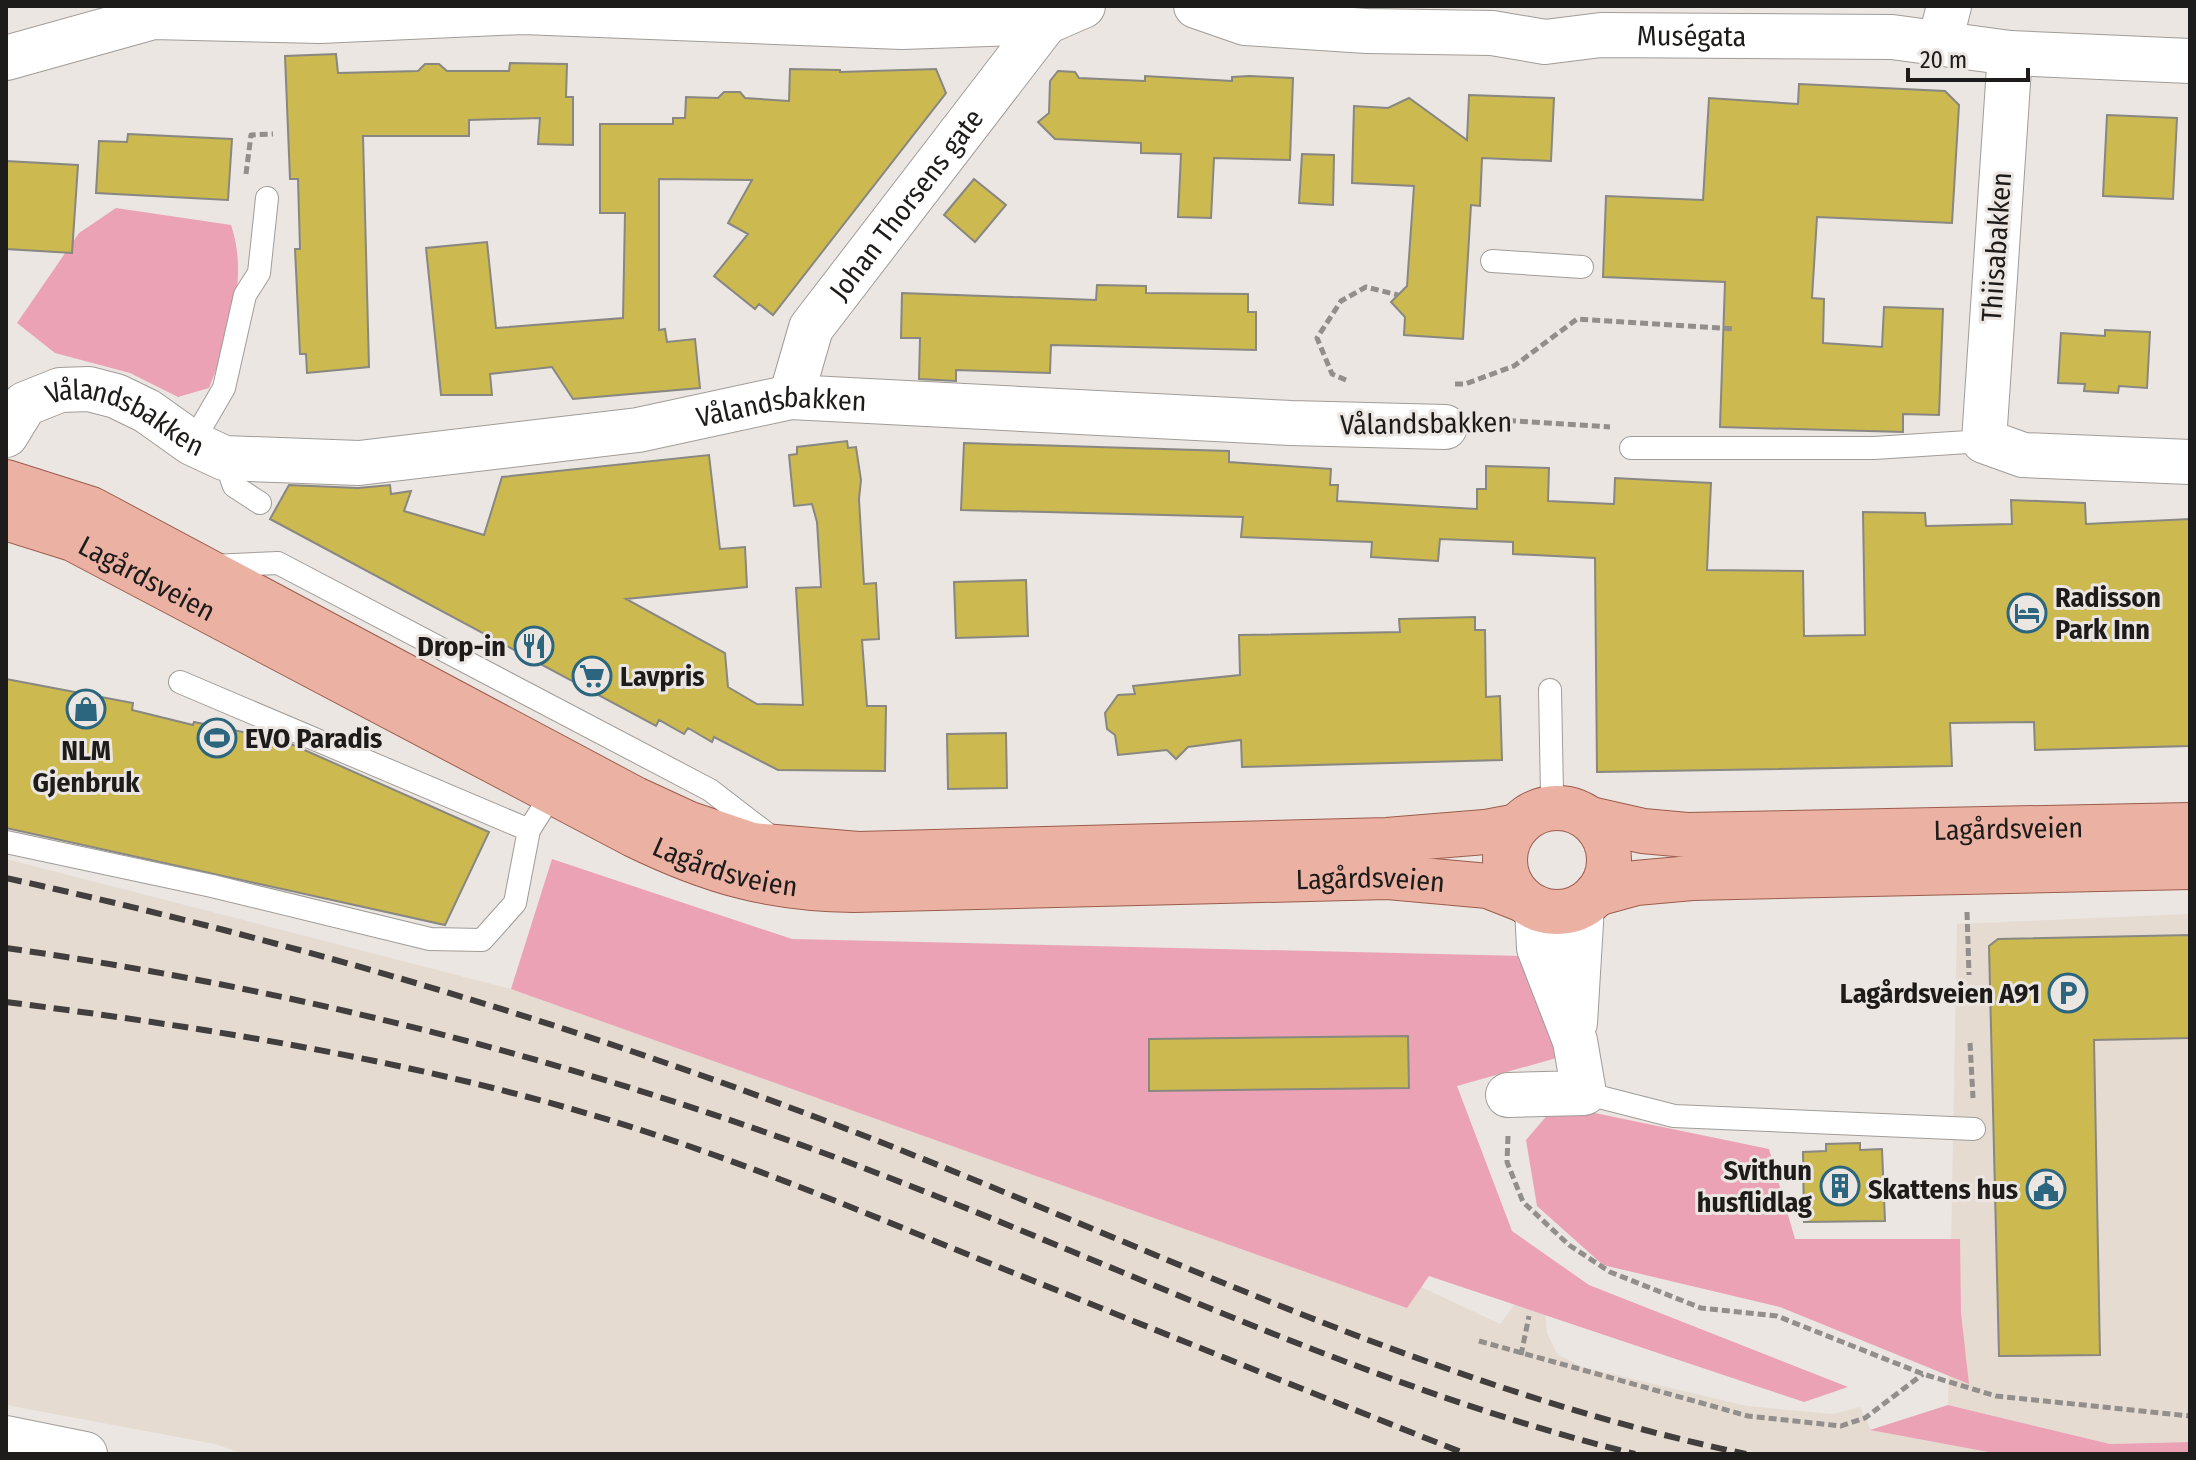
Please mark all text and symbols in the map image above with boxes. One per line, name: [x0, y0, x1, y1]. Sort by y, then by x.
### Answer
street label: Muségata: [1637, 19, 1747, 53]
scale bar: [1908, 32, 2028, 82]
text: 20 m: [1920, 46, 1967, 74]
street label: Johan Thorsens gate: [823, 102, 990, 307]
street label: Thiisabakken: [1975, 171, 2018, 323]
street label: Vålandsbakken: [41, 373, 209, 463]
street label: Vålandsbakken: [693, 381, 867, 434]
street label: Vålandsbakken: [1340, 406, 1512, 441]
street label: Lagårdsveien: [73, 529, 221, 628]
place label: Radisson Park Inn: [2055, 581, 2161, 646]
hotel icon: Radisson Park Inn: [2006, 592, 2048, 634]
restaurant icon: Drop-in: [513, 625, 555, 667]
place label: Drop-in: [417, 630, 506, 663]
supermarket icon: Lavpris: [571, 655, 613, 697]
place label: Lavpris: [620, 660, 705, 693]
shop icon: NLM Gjenbruk: [65, 688, 107, 730]
sports icon: EVO Paradis: [196, 717, 238, 759]
place label: EVO Paradis: [245, 722, 382, 755]
place label: NLM Gjenbruk: [33, 734, 140, 799]
street label: Lagårdsveien: [1933, 811, 2083, 847]
street label: Lagårdsveien: [648, 830, 800, 903]
street label: Lagårdsveien: [1295, 861, 1446, 899]
parking icon: Lagårdsveien A91: [2047, 972, 2089, 1014]
place label: Lagårdsveien A91: [1840, 977, 2040, 1010]
place label: Svithun husflidlag: [1697, 1154, 1812, 1219]
building icon: Svithun husflidlag: [1819, 1165, 1861, 1207]
public building icon: Skattens hus: [2025, 1168, 2067, 1210]
place label: Skattens hus: [1868, 1173, 2018, 1206]

